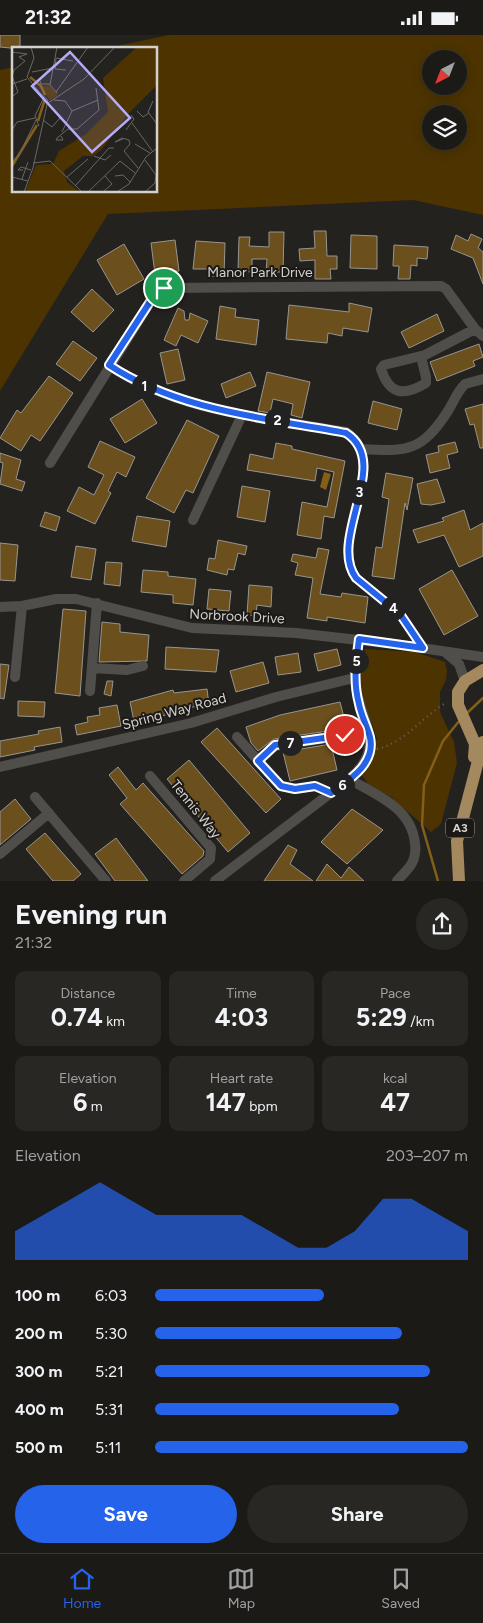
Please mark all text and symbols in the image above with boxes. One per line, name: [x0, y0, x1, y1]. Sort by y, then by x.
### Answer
text: 21:32: [25, 6, 71, 29]
inset map: [12, 47, 158, 193]
north arrow: [422, 50, 468, 95]
map controls: [422, 50, 467, 150]
button: layers: [422, 105, 467, 150]
street label: Manor Park Drive: [207, 264, 313, 281]
pin: [143, 267, 185, 309]
icon: arrive: [150, 274, 178, 302]
pin: 1: [132, 373, 156, 399]
text: 1: [142, 378, 147, 395]
pin: 2: [264, 407, 290, 433]
text: 2: [273, 412, 282, 429]
pin: 3: [346, 479, 372, 505]
text: 3: [356, 484, 363, 501]
pin: 4: [380, 595, 406, 621]
text: 4: [389, 600, 398, 617]
street label: Norbrook Drive: [189, 606, 285, 628]
pin: 5: [344, 649, 368, 673]
text: 5: [352, 653, 361, 670]
street label: Spring Way Road: [120, 689, 228, 734]
pin: [324, 714, 366, 756]
icon: check: [331, 721, 359, 749]
pin: 7: [278, 731, 302, 755]
text: 7: [287, 735, 294, 752]
pin: 6: [330, 773, 354, 797]
street label: Tennis Way: [167, 777, 225, 843]
text: 6: [338, 777, 347, 794]
road number: A3: [446, 819, 474, 837]
text: Evening run: [15, 897, 167, 931]
button: share: [416, 898, 468, 950]
text: 21:32: [15, 933, 52, 952]
text: Distance: [60, 985, 115, 1002]
text: Time: [226, 985, 257, 1002]
text: Pace: [380, 985, 410, 1002]
text: 0.74: [51, 1002, 103, 1032]
text: 4:03: [215, 1002, 268, 1032]
text: 5:29: [356, 1002, 407, 1032]
text: km: [103, 1013, 125, 1030]
text: /km: [407, 1013, 434, 1030]
text: Elevation: [59, 1070, 117, 1087]
text: Heart rate: [210, 1070, 273, 1087]
text: kcal: [383, 1070, 407, 1087]
text: 6: [73, 1087, 87, 1117]
text: 147: [205, 1087, 246, 1117]
text: 47: [380, 1087, 410, 1117]
text: m: [87, 1098, 103, 1115]
text: bpm: [246, 1098, 278, 1115]
text: Elevation: [15, 1146, 81, 1165]
text: 203–207 m: [386, 1146, 468, 1165]
text: 100 m: [15, 1286, 60, 1305]
text: 6:03: [95, 1286, 127, 1305]
text: 200 m: [15, 1324, 63, 1343]
text: 5:30: [95, 1324, 127, 1343]
text: 300 m: [15, 1362, 62, 1381]
text: 5:21: [95, 1362, 124, 1381]
text: 400 m: [15, 1400, 64, 1419]
text: 5:31: [95, 1400, 124, 1419]
text: 500 m: [15, 1438, 63, 1457]
text: 5:11: [95, 1438, 121, 1457]
button: Save: [15, 1485, 237, 1543]
button: Share: [247, 1485, 468, 1543]
tab: Home: [63, 1565, 101, 1612]
tab: Map: [227, 1565, 255, 1612]
tab: Saved: [381, 1565, 420, 1612]

